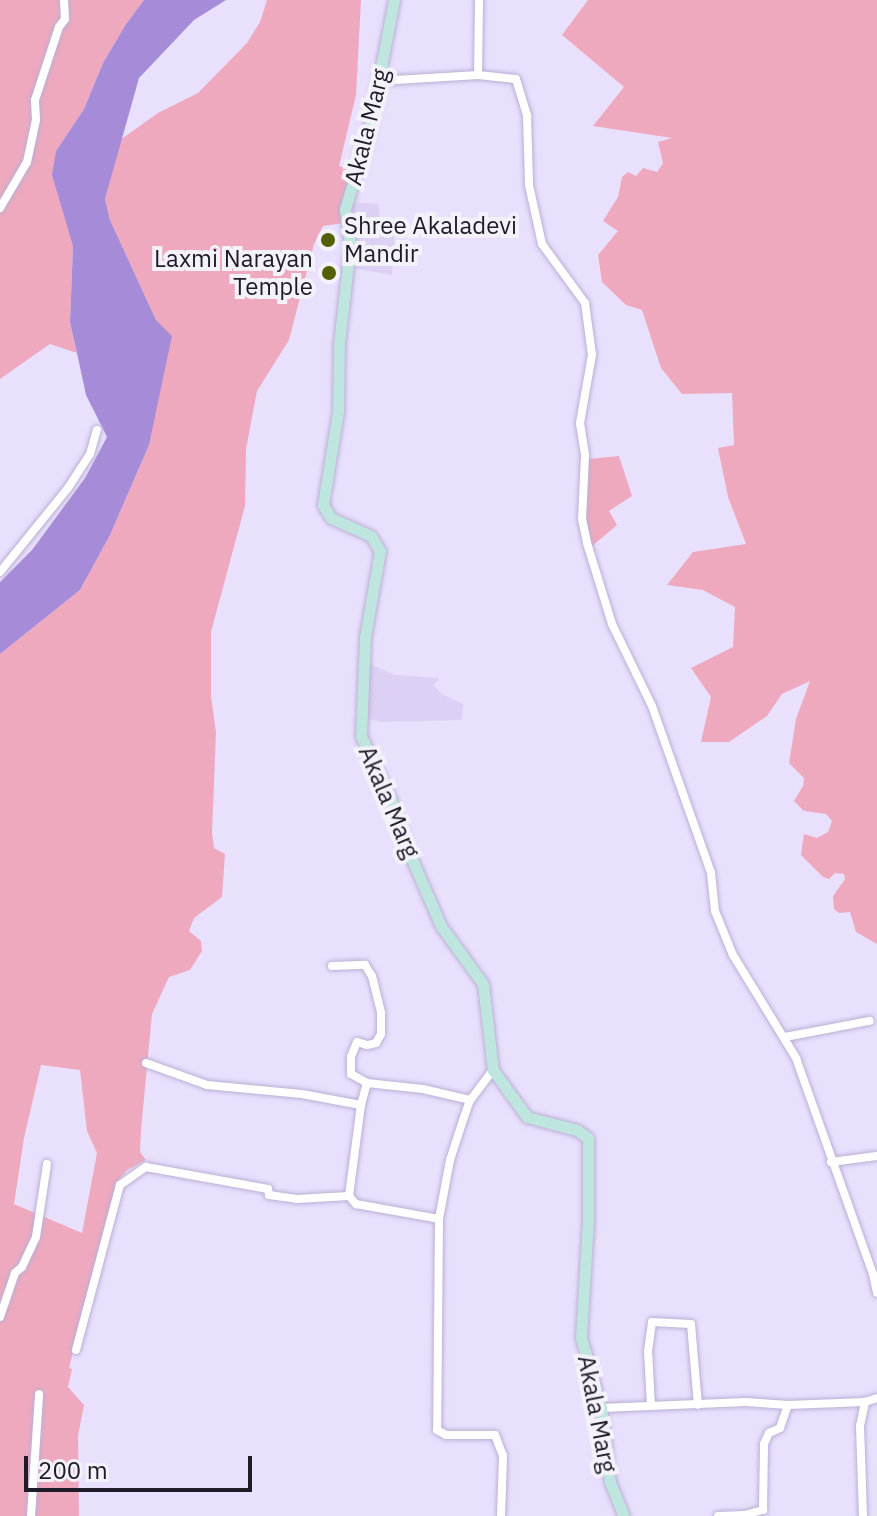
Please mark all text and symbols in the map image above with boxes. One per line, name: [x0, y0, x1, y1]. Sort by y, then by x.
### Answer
street label: Akala Marg: [339, 66, 395, 188]
place label: Shree Akaladevi Mandir: [344, 212, 517, 268]
marker: Shree Akaladevi Mandir: [319, 231, 337, 249]
place label: Laxmi Narayan Temple: [154, 245, 313, 301]
marker: Laxmi Narayan Temple: [320, 264, 338, 282]
street label: Akala Marg: [353, 742, 425, 862]
street label: Akala Marg: [572, 1353, 622, 1475]
scale bar: [28, 1440, 256, 1490]
text: 200 m: [38, 1454, 108, 1486]

